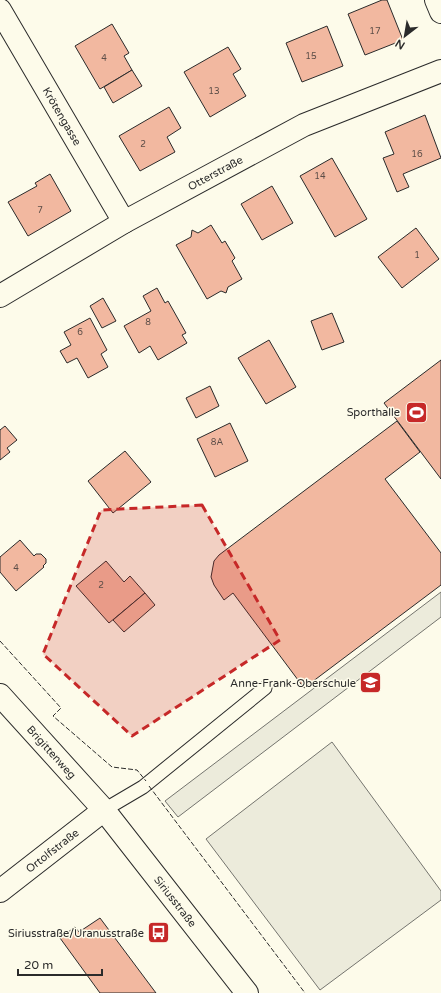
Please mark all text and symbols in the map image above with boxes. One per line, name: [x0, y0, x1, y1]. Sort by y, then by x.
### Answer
north arrow: [385, 16, 425, 56]
house number: 17: [369, 26, 381, 37]
text: N: [393, 36, 407, 52]
house number: 15: [305, 51, 317, 62]
house number: 4: [101, 53, 107, 64]
street label: Krötengasse: [40, 85, 84, 148]
house number: 13: [208, 86, 220, 97]
house number: 2: [140, 139, 146, 150]
house number: 16: [411, 149, 423, 160]
street label: Otterstraße: [186, 153, 245, 193]
house number: 14: [314, 171, 326, 182]
house number: 7: [37, 205, 43, 216]
house number: 1: [414, 250, 420, 261]
house number: 8: [145, 317, 151, 328]
house number: 6: [77, 327, 83, 338]
sports icon: Sporthalle: [403, 399, 429, 425]
place label: Sporthalle: [347, 406, 400, 419]
house number: 8A: [211, 437, 223, 448]
house number: 4: [13, 563, 19, 574]
house number: 2: [98, 580, 104, 591]
school or university icon: Anne-Frank-Oberschule: [358, 670, 384, 696]
place label: Anne-Frank-Oberschule: [230, 677, 356, 690]
street label: Brigittenweg: [24, 723, 79, 782]
street label: Ortolfstraße: [23, 826, 81, 876]
street label: Siriusstraße: [151, 874, 199, 930]
bus stop icon: Siriusstraße/Uranusstraße: [146, 920, 172, 946]
place label: Siriusstraße/Uranusstraße: [8, 927, 144, 940]
scale bar: [18, 951, 102, 977]
text: 20 m: [24, 958, 53, 972]

